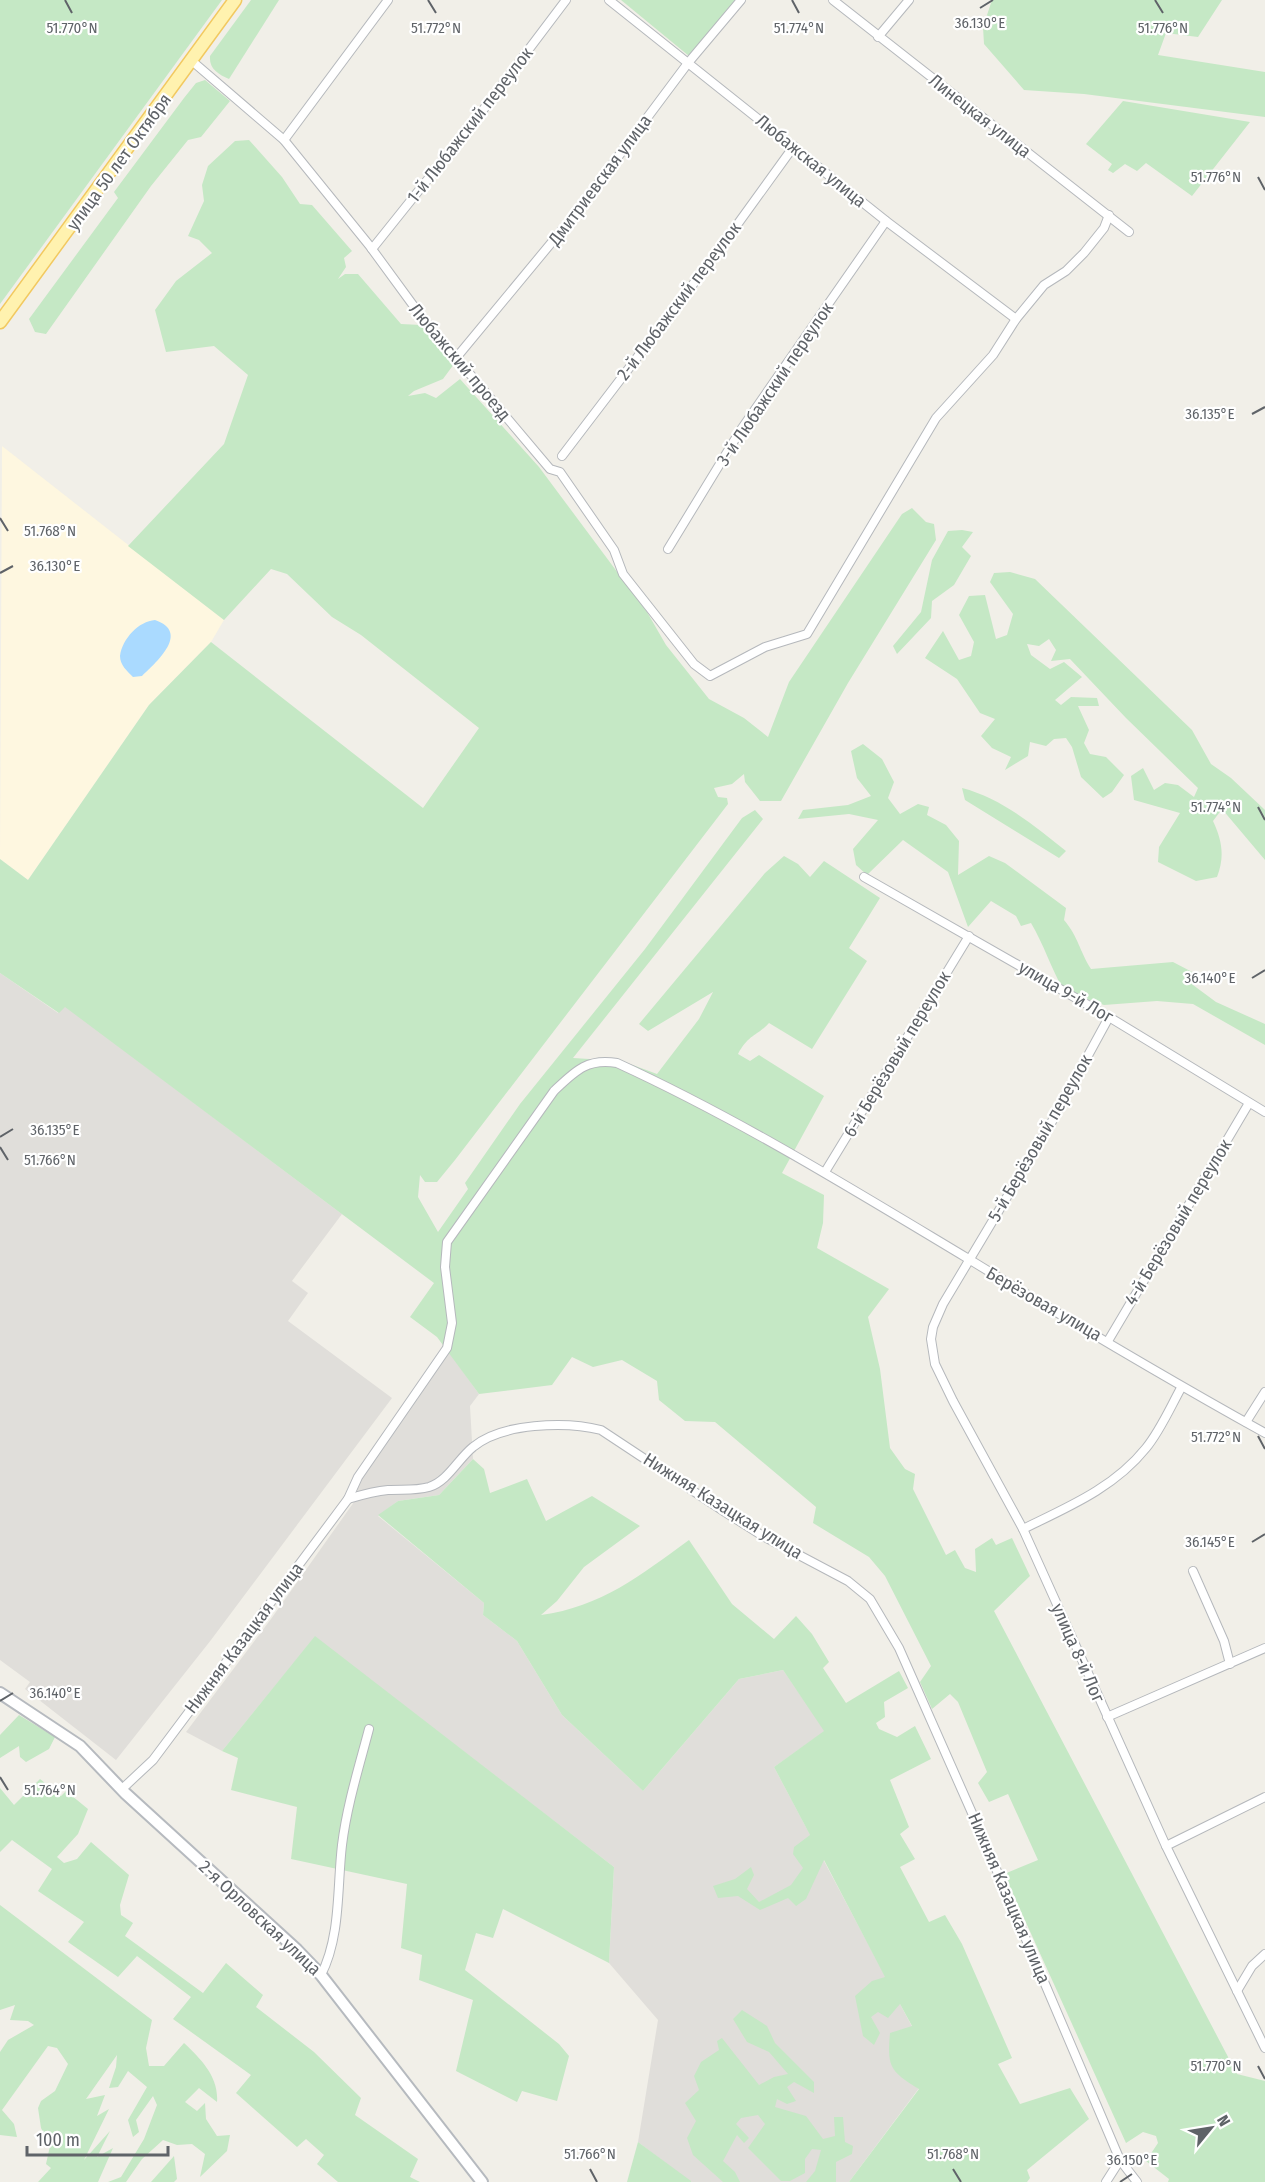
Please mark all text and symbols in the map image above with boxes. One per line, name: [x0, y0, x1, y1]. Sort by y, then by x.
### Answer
text: 36.130°E: [955, 14, 1005, 32]
text: 51.770°N: [46, 19, 98, 37]
text: 51.772°N: [411, 19, 461, 37]
text: 51.774°N: [774, 19, 824, 37]
text: 51.776°N: [1138, 19, 1188, 37]
street label: 1-й Любажский переулок: [402, 42, 538, 207]
street label: Линецкая улица: [925, 69, 1036, 163]
street label: улица 50 лет Октября: [62, 89, 176, 235]
street label: Дмитриевская улица: [543, 110, 656, 251]
street label: Любажская улица: [751, 110, 871, 212]
text: 51.776°N: [1191, 168, 1241, 186]
street label: 2-й Любажский переулок: [612, 217, 746, 385]
street label: 3-й Любажский переулок: [712, 297, 838, 470]
street label: Любажский проезд: [405, 299, 515, 425]
text: 36.135°E: [1185, 405, 1235, 423]
text: 51.768°N: [24, 522, 76, 540]
text: 36.130°E: [30, 557, 80, 575]
text: 51.774°N: [1191, 798, 1241, 816]
street label: улица 9-й Лог: [1015, 956, 1117, 1028]
street label: 6-й Берёзовый переулок: [839, 966, 956, 1141]
text: 36.140°E: [1185, 969, 1235, 987]
street label: 5-й Берёзовый переулок: [983, 1050, 1097, 1225]
text: 36.135°E: [30, 1121, 80, 1139]
street label: 4-й Берёзовый переулок: [1120, 1135, 1237, 1309]
text: 51.766°N: [24, 1151, 76, 1169]
street label: Берёзовая улица: [982, 1262, 1106, 1346]
text: 51.772°N: [1191, 1428, 1241, 1446]
street label: Нижняя Казацкая улица: [639, 1448, 807, 1564]
text: 36.145°E: [1185, 1533, 1235, 1551]
street label: Нижняя Казацкая улица: [180, 1558, 308, 1718]
street label: улица 8-й Лог: [1046, 1600, 1110, 1706]
text: 36.140°E: [30, 1684, 80, 1702]
text: 51.764°N: [24, 1781, 76, 1799]
street label: Нижняя Казацкая улица: [963, 1809, 1055, 1987]
street label: 2-я Орловская улица: [194, 1856, 326, 1980]
text: 51.770°N: [1190, 2057, 1242, 2075]
north arrow: [1181, 2098, 1241, 2158]
text: N: [1213, 2112, 1234, 2130]
scale bar: [27, 2119, 168, 2157]
text: 100 m: [36, 2129, 80, 2151]
text: 51.766°N: [564, 2145, 616, 2163]
text: 51.768°N: [927, 2145, 979, 2163]
text: 36.150°E: [1107, 2151, 1157, 2169]

